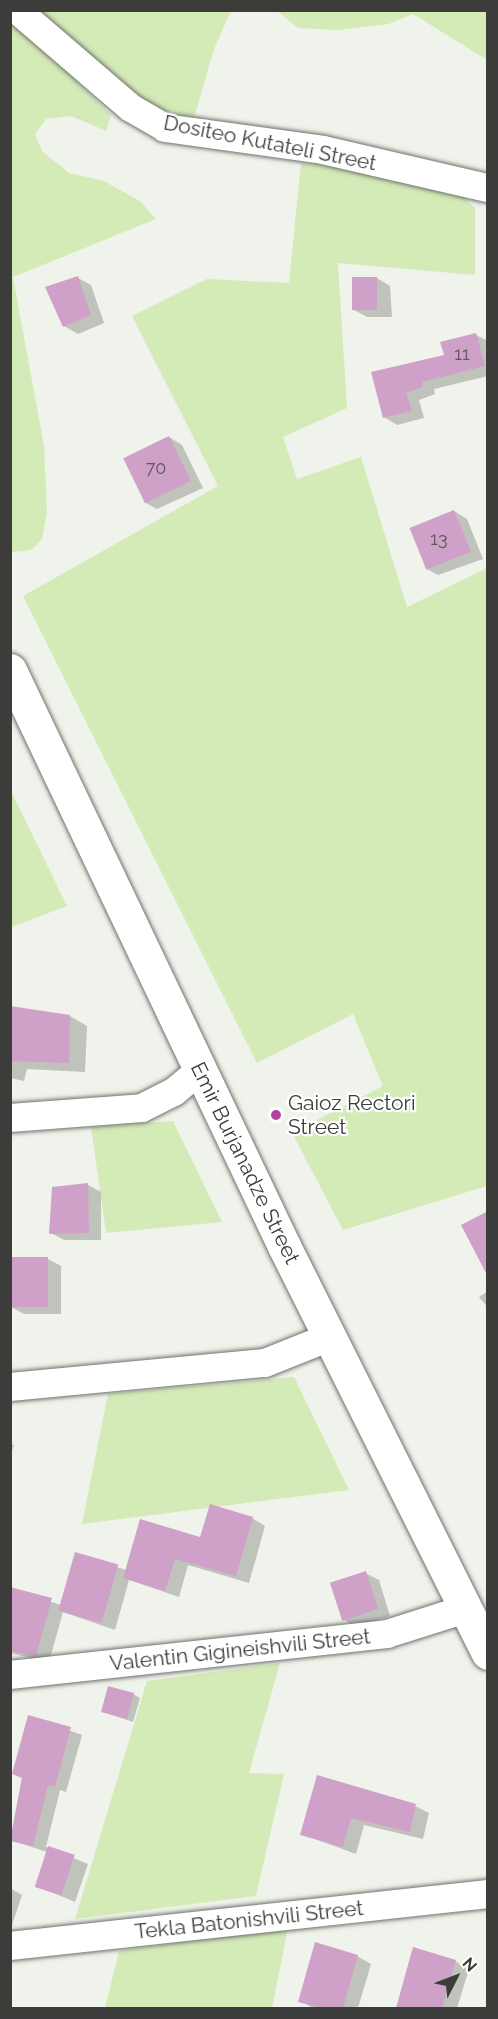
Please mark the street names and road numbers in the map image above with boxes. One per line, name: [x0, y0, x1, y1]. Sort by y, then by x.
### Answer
street label: Dositeo Kutateli Street: [161, 110, 379, 176]
street label: Emir Burjanadze Street: [185, 1058, 305, 1268]
street label: Valentin Gigineishvili Street: [108, 1624, 372, 1676]
street label: Tekla Batonishvili Street: [133, 1895, 365, 1945]

